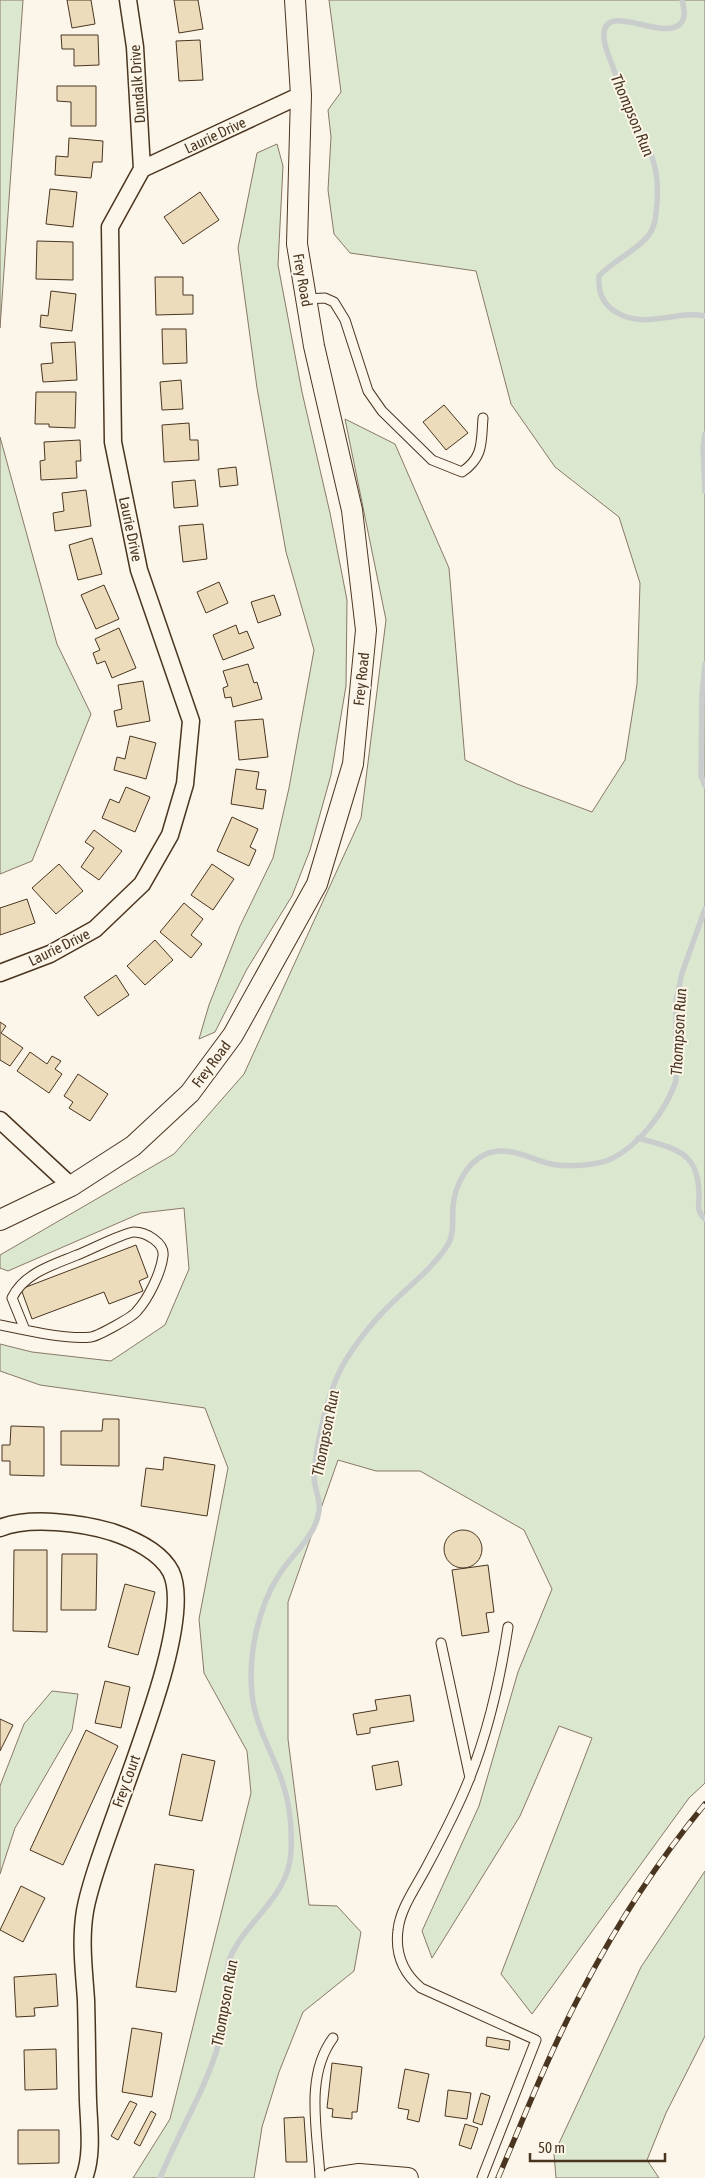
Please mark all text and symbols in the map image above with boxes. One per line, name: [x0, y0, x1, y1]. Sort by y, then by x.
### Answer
street label: Dundalk Drive: [126, 44, 148, 124]
water label: Thompson Run: [607, 71, 659, 159]
street label: Laurie Drive: [182, 113, 249, 157]
street label: Frey Road: [290, 252, 316, 308]
street label: Laurie Drive: [116, 495, 146, 563]
street label: Frey Road: [350, 651, 372, 707]
street label: Laurie Drive: [26, 925, 92, 969]
water label: Thompson Run: [667, 988, 690, 1076]
street label: Frey Road: [188, 1037, 234, 1091]
water label: Thompson Run: [308, 1388, 343, 1478]
street label: Frey Court: [109, 1752, 143, 1810]
water label: Thompson Run: [208, 1958, 242, 2048]
scale bar: [530, 2130, 665, 2162]
text: 50 m: [538, 2139, 565, 2156]

